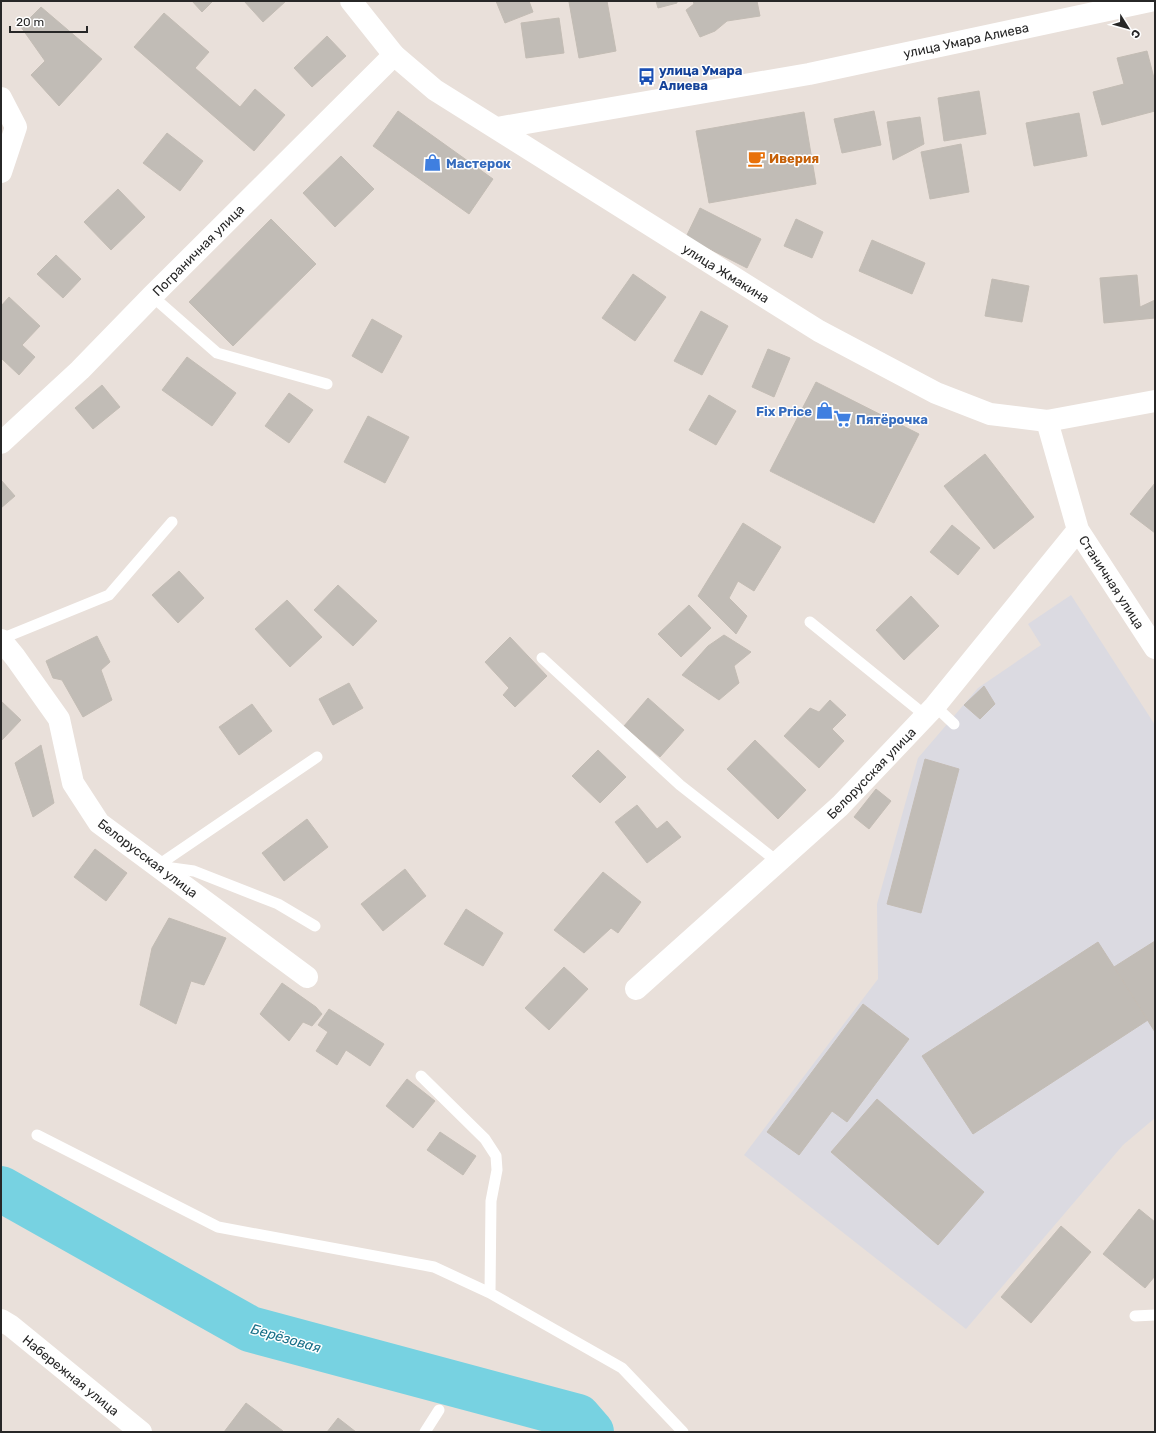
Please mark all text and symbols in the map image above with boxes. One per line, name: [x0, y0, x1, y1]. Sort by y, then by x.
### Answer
scale bar: [10, 8, 87, 34]
north arrow: [1108, 8, 1148, 48]
text: 20 m: [16, 15, 44, 29]
street label: улица Умара Алиева: [902, 20, 1030, 61]
text: С: [1128, 27, 1143, 41]
place label: улица Умара Алиева: [659, 63, 742, 93]
bus stop icon: улица Умара Алиева: [636, 67, 656, 87]
cafe icon: Иверия: [746, 148, 766, 168]
place label: Иверия: [769, 151, 819, 166]
shop icon: Мастерок: [423, 153, 443, 173]
place label: Мастерок: [446, 156, 511, 171]
street label: Пограничная улица: [150, 202, 247, 299]
street label: улица Жмакина: [680, 241, 772, 306]
shop icon: Fix Price: [815, 401, 835, 421]
place label: Fix Price: [756, 404, 812, 419]
supermarket icon: Пятёрочка: [833, 409, 853, 429]
place label: Пятёрочка: [856, 412, 928, 427]
street label: Станичная улица: [1076, 533, 1147, 632]
street label: Белорусская улица: [824, 725, 919, 822]
street label: Белорусская улица: [95, 816, 201, 901]
water label: Берёзовая: [249, 1320, 323, 1357]
street label: Набережная улица: [20, 1332, 122, 1419]

